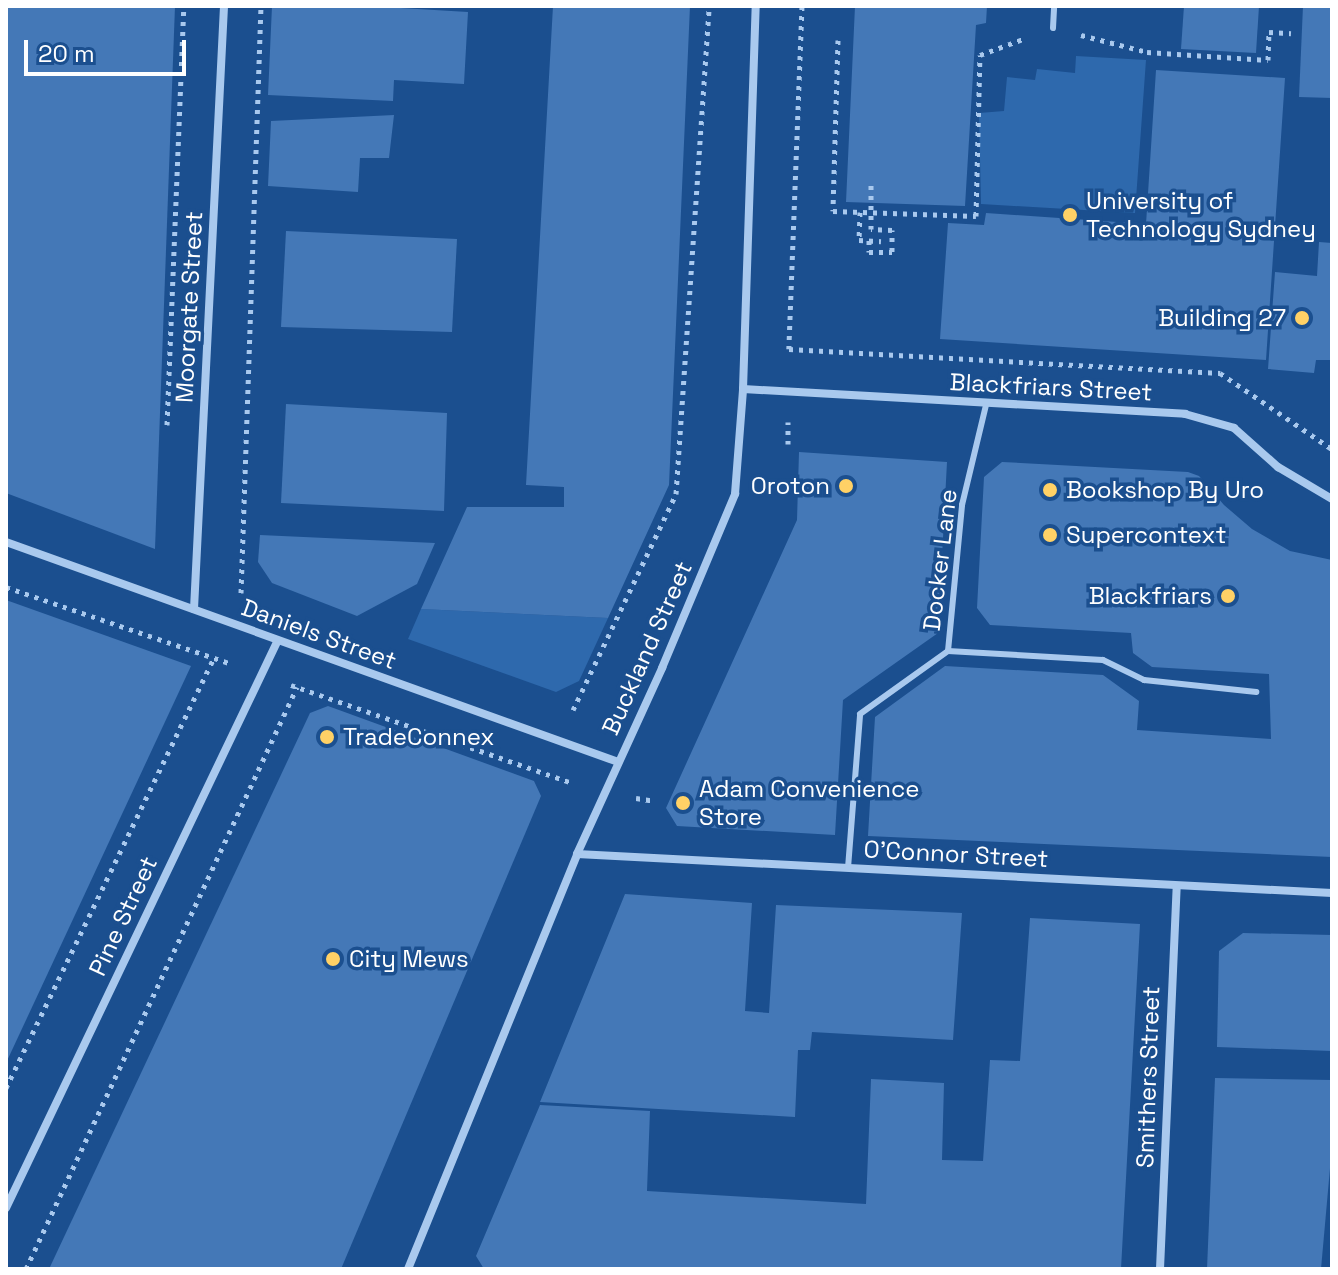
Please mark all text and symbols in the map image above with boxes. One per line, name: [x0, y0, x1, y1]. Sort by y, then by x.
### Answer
scale bar: [28, 24, 190, 74]
text: 20 m: [38, 38, 95, 69]
place label: University of Technology Sydney: [1086, 187, 1316, 243]
marker: University of Technology Sydney: [1061, 206, 1079, 224]
street label: Moorgate Street: [170, 210, 208, 404]
place label: Building 27: [1158, 304, 1286, 332]
marker: Building 27: [1293, 309, 1311, 327]
street label: Blackfriars Street: [949, 367, 1153, 407]
place label: Oroton: [751, 472, 830, 500]
place label: Bookshop By Uro: [1066, 476, 1264, 504]
marker: Oroton: [837, 477, 855, 495]
marker: Bookshop By Uro: [1041, 481, 1059, 499]
street label: Docker Lane: [917, 487, 963, 633]
place label: Supercontext: [1066, 521, 1227, 549]
marker: Supercontext: [1041, 526, 1059, 544]
street label: Buckland Street: [596, 557, 698, 739]
place label: Blackfriars: [1089, 582, 1212, 610]
marker: Blackfriars: [1219, 587, 1237, 605]
street label: Daniels Street: [238, 593, 400, 675]
place label: TradeConnex: [343, 723, 494, 751]
marker: TradeConnex: [318, 728, 336, 746]
place label: Adam Convenience Store: [699, 775, 919, 831]
marker: Adam Convenience Store: [674, 794, 692, 812]
street label: O'Connor Street: [863, 835, 1049, 873]
street label: Pine Street: [83, 852, 163, 980]
place label: City Mews: [349, 945, 469, 973]
marker: City Mews: [324, 950, 342, 968]
street label: Smithers Street: [1130, 985, 1166, 1169]

